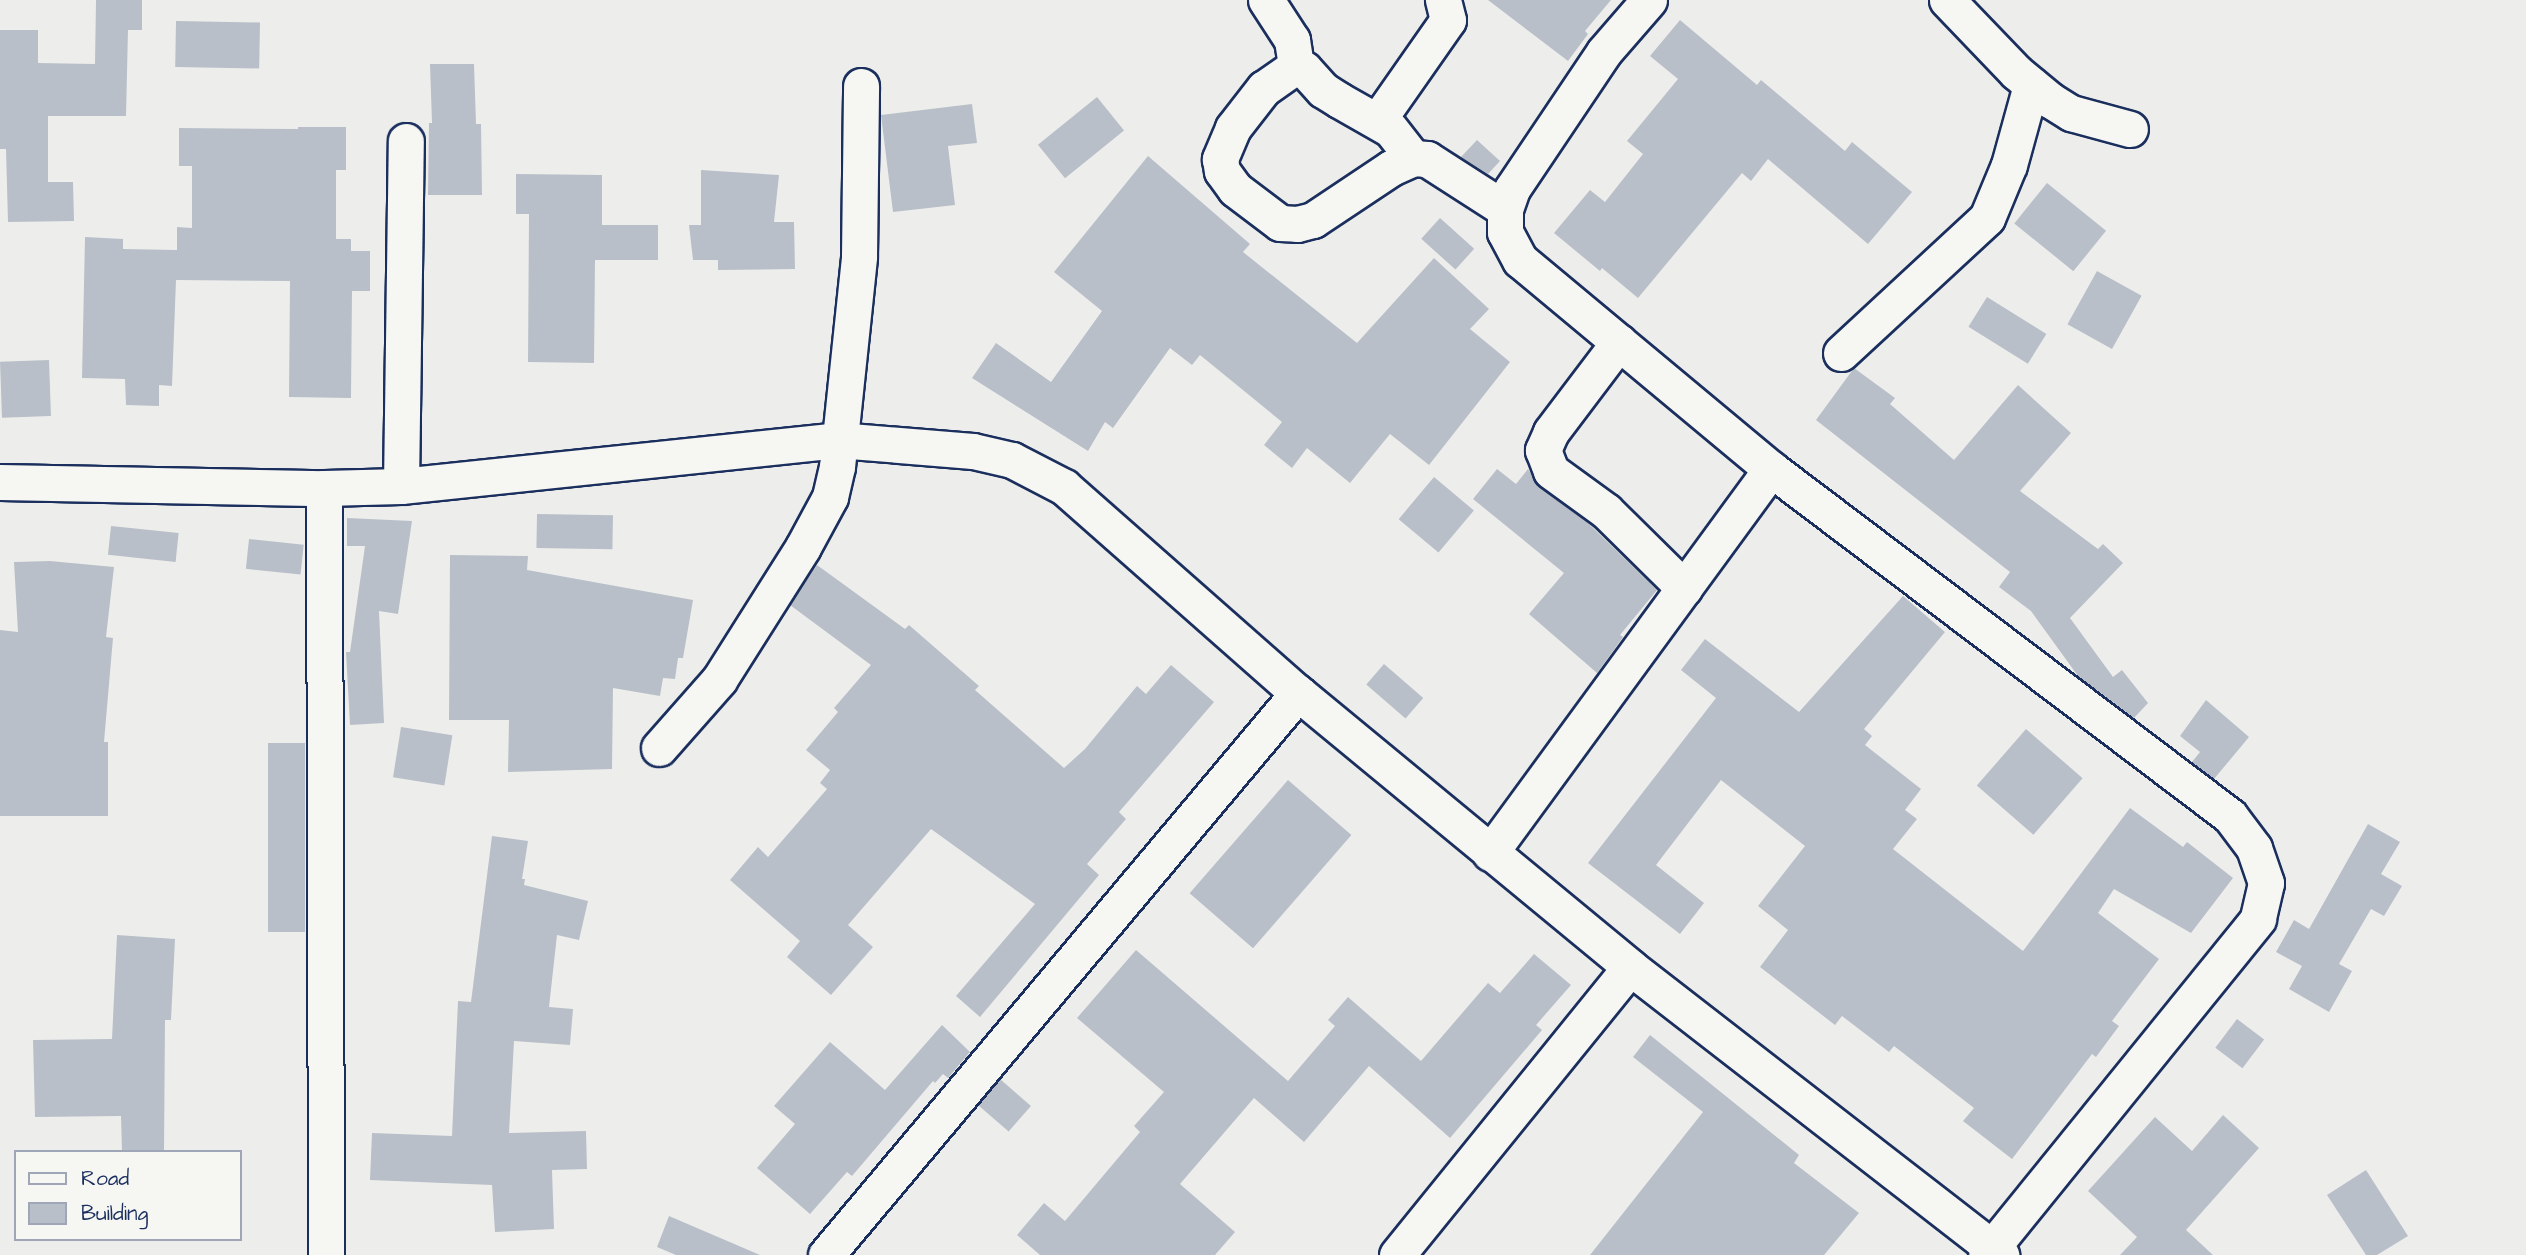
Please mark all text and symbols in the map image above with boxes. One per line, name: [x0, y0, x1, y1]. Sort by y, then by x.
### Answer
legend: [14, 1150, 242, 1241]
text: Road: [81, 1164, 129, 1193]
text: Building: [81, 1199, 148, 1228]

